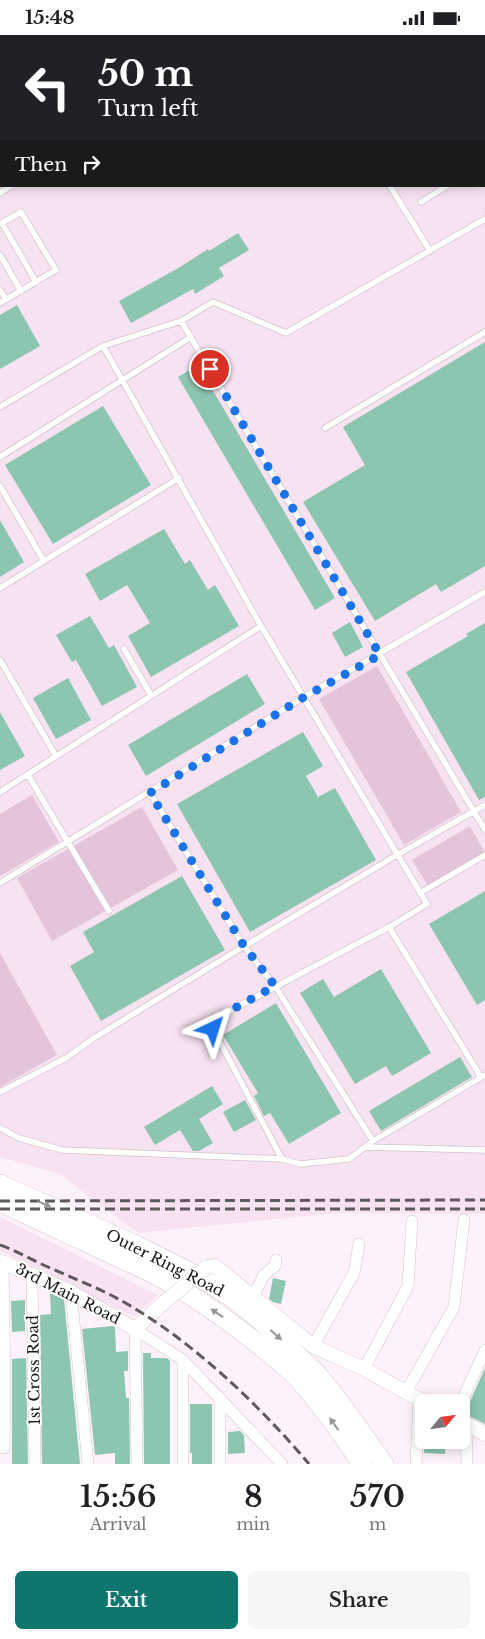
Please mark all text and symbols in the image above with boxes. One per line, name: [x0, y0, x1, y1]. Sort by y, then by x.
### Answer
text: 15:48: [25, 6, 75, 29]
text: 50 m: [98, 52, 193, 95]
icon: left: [15, 55, 80, 120]
text: Turn left: [98, 95, 198, 122]
icon: right: [77, 150, 105, 178]
text: Then: [15, 153, 67, 176]
pin: [189, 348, 231, 390]
icon: arrive: [196, 355, 224, 383]
position arrow: [186, 1002, 238, 1054]
one-way arrow: [37, 1201, 51, 1209]
street label: Outer Ring Road: [103, 1225, 227, 1301]
street label: 3rd Main Road: [13, 1259, 124, 1328]
one-way arrow: [210, 1308, 224, 1318]
street label: 1st Cross Road: [23, 1315, 44, 1425]
one-way arrow: [270, 1329, 283, 1340]
north arrow: [415, 1394, 470, 1449]
map controls: [415, 1394, 470, 1449]
one-way arrow: [329, 1417, 339, 1431]
text: 15:56: [80, 1478, 157, 1515]
text: 8: [244, 1478, 263, 1515]
text: 570: [350, 1478, 405, 1515]
text: Arrival: [90, 1514, 147, 1534]
text: min: [236, 1514, 270, 1534]
text: m: [369, 1514, 386, 1534]
button: Exit: [15, 1571, 238, 1629]
button: Share: [248, 1571, 470, 1629]

